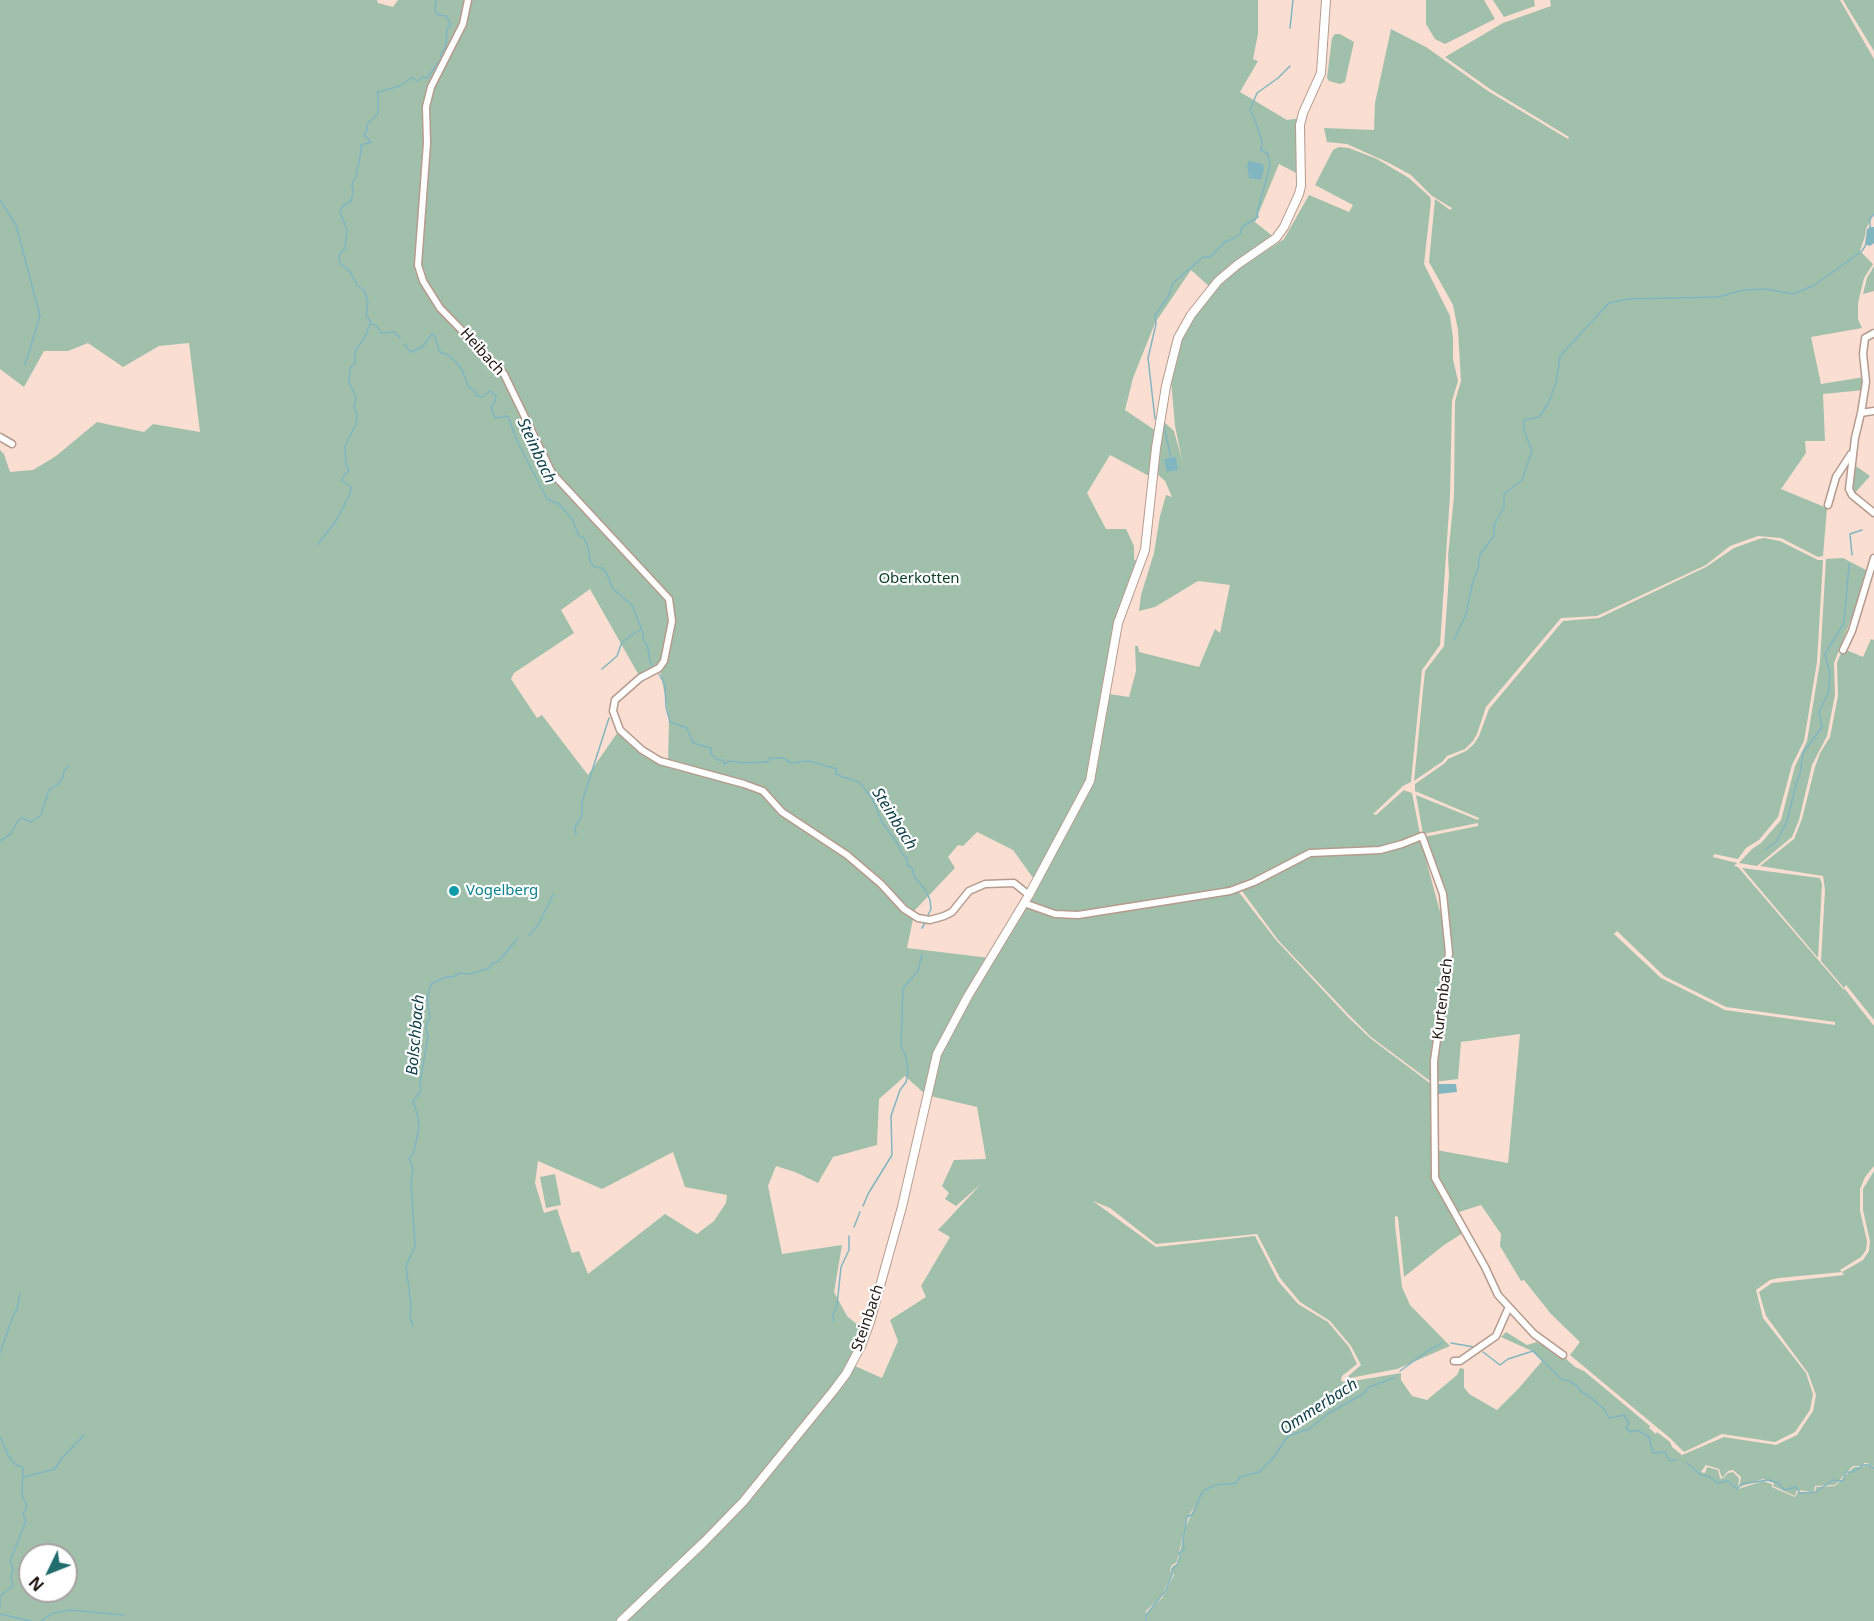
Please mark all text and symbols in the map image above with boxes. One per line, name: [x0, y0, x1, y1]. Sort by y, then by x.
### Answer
street label: Heibach: [456, 325, 508, 379]
water label: Steinbach: [513, 415, 559, 487]
park label: Oberkotten: [878, 570, 960, 588]
water label: Steinbach: [867, 784, 921, 854]
place label: Vogelberg: [466, 882, 538, 900]
marker: Vogelberg: [447, 884, 461, 898]
street label: Kurtenbach: [1429, 957, 1457, 1041]
water label: Bolschbach: [403, 994, 429, 1076]
street label: Steinbach: [848, 1282, 888, 1354]
water label: Ommerbach: [1277, 1375, 1361, 1439]
north arrow: [18, 1543, 78, 1603]
text: N: [24, 1572, 49, 1596]

